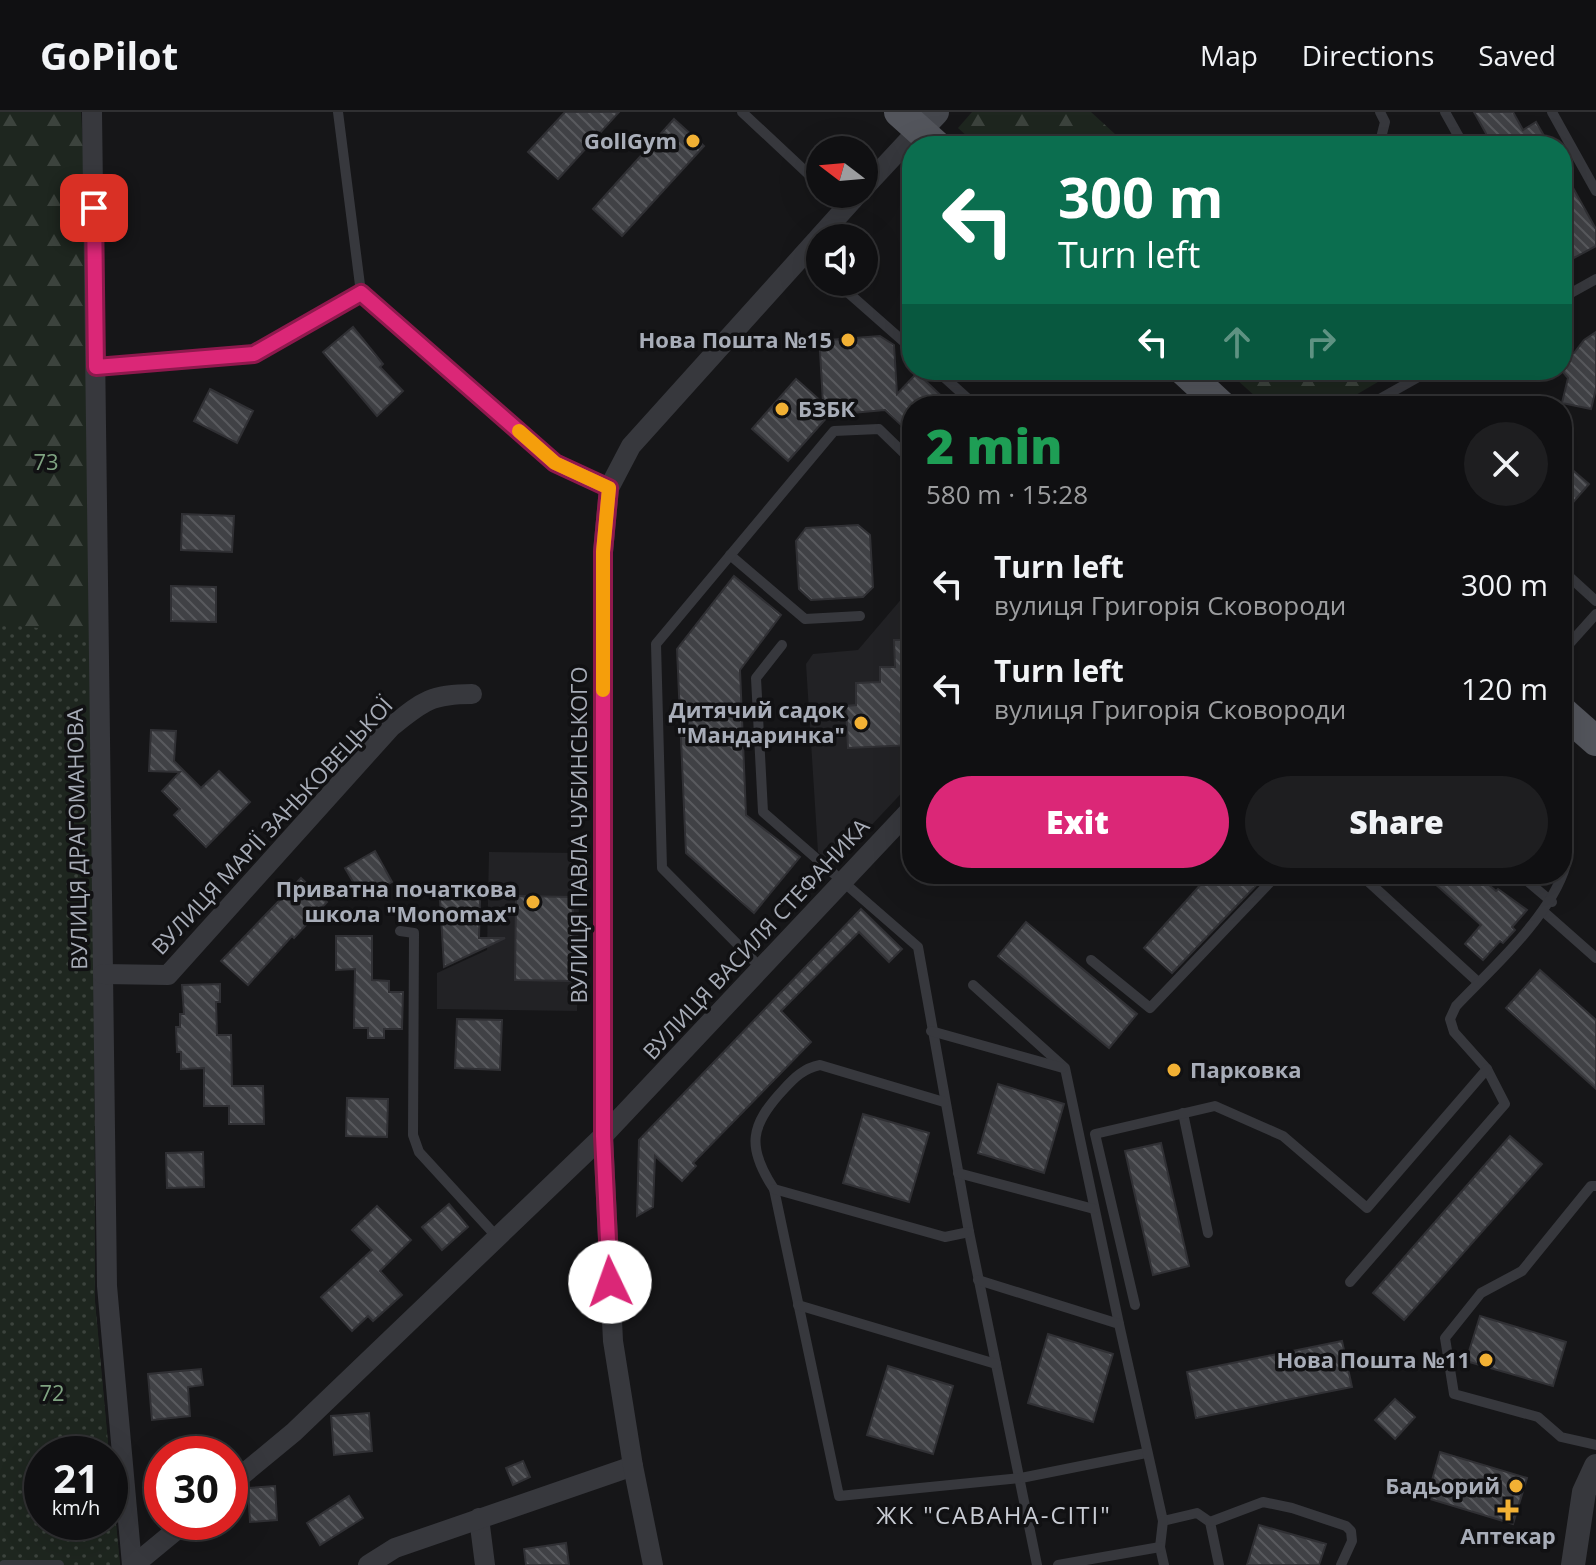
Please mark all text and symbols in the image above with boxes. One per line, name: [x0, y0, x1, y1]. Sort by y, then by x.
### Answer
text: GoPilot: [40, 29, 178, 81]
text: Map: [1200, 36, 1258, 74]
text: Directions: [1302, 36, 1434, 74]
text: Saved: [1478, 36, 1556, 74]
place label: GollGym: [584, 125, 677, 155]
marker: GollGym: [684, 132, 702, 150]
north arrow: [806, 136, 878, 208]
map controls: [806, 136, 878, 296]
text: 300 m: [1058, 158, 1224, 234]
icon: left: [926, 168, 1030, 272]
pin: [60, 174, 128, 242]
icon: arrive: [72, 186, 116, 230]
button: sound: [806, 224, 878, 296]
text: Turn left: [1058, 230, 1200, 279]
icon: left: [1131, 320, 1175, 364]
icon: ahead: [1215, 320, 1259, 364]
icon: right: [1299, 320, 1343, 364]
place label: Нова Пошта №15: [638, 324, 832, 354]
marker: Нова Пошта №15: [839, 331, 857, 349]
place label: БЗБК: [798, 393, 855, 423]
marker: БЗБК: [773, 400, 791, 418]
text: 2 min: [926, 413, 1062, 478]
button: close: [1464, 422, 1548, 506]
park label: 73: [33, 446, 59, 476]
text: 580 m · 15:28: [926, 476, 1088, 512]
text: Turn left: [994, 546, 1124, 587]
icon: left: [926, 562, 970, 606]
text: 300 m: [1461, 564, 1548, 605]
text: вулиця Григорія Сковороди: [994, 587, 1346, 623]
text: Turn left: [994, 650, 1124, 691]
street label: ВУЛИЦЯ ПАВЛА ЧУБИНСЬКОГО: [563, 666, 593, 1004]
icon: left: [926, 666, 970, 710]
text: 120 m: [1461, 668, 1548, 709]
street label: ВУЛИЦЯ МАРІЇ ЗАНЬКОВЕЦЬКОЇ: [144, 690, 399, 960]
text: вулиця Григорія Сковороди: [994, 691, 1346, 727]
place label: Дитячий садок "Мандаринка": [669, 694, 845, 749]
street label: ВУЛИЦЯ ДРАГОМАНОВА: [59, 708, 93, 970]
marker: Дитячий садок "Мандаринка": [852, 714, 870, 732]
button: Exit: [926, 776, 1229, 868]
button: Share: [1245, 776, 1548, 868]
street label: ВУЛИЦЯ ВАСИЛЯ СТЕФАНИКА: [635, 811, 875, 1065]
place label: Приватна початкова школа "Monomax": [276, 873, 517, 928]
marker: Приватна початкова школа "Monomax": [524, 893, 542, 911]
place label: Парковка: [1190, 1054, 1302, 1084]
marker: Парковка: [1165, 1061, 1183, 1079]
position arrow: [568, 1240, 652, 1324]
place label: Нова Пошта №11: [1276, 1344, 1470, 1374]
marker: Нова Пошта №11: [1477, 1351, 1495, 1369]
park label: 72: [39, 1377, 65, 1407]
speed limit sign: 30: [144, 1436, 248, 1540]
text: 21: [53, 1450, 99, 1505]
place label: Бадьорий: [1385, 1470, 1500, 1500]
marker: Бадьорий: [1507, 1477, 1525, 1495]
text: km/h: [52, 1494, 100, 1521]
district label: ЖК "САВАНА-СІТІ": [876, 1498, 1112, 1531]
marker: Аптекар: [1499, 1501, 1517, 1519]
place label: Аптекар: [1460, 1520, 1556, 1550]

